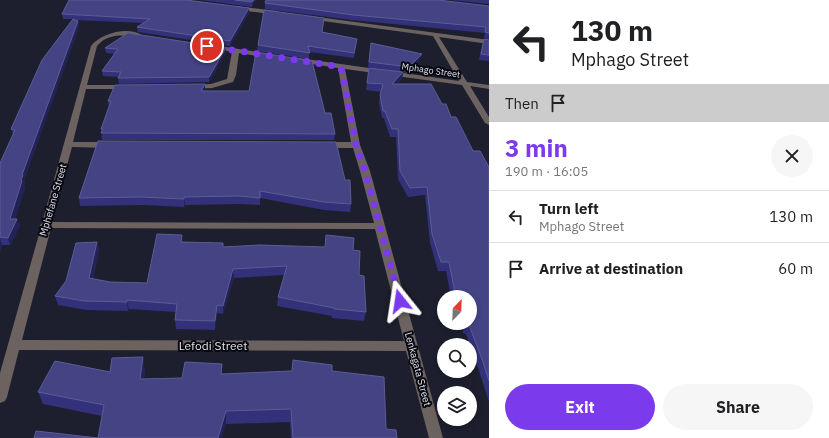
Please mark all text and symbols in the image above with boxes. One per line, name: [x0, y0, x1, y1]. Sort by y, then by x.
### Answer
text: 130 m: [571, 12, 653, 49]
icon: left: [505, 16, 557, 68]
pin: [190, 29, 224, 63]
icon: arrive: [196, 35, 218, 57]
text: Mphago Street: [571, 48, 689, 71]
street label: Mphago Street: [401, 60, 461, 80]
icon: arrive: [547, 92, 569, 114]
text: Then: [505, 94, 539, 113]
text: 3 min: [505, 132, 568, 164]
button: close: [771, 135, 813, 177]
street label: Mphefane Street: [36, 162, 70, 238]
text: 190 m · 16:05: [505, 163, 588, 180]
text: Turn left: [539, 199, 599, 218]
icon: left: [505, 206, 527, 228]
text: 130 m: [769, 207, 813, 226]
text: Mphago Street: [539, 218, 624, 235]
icon: arrive: [505, 258, 527, 280]
text: Arrive at destination: [539, 259, 683, 278]
text: 60 m: [778, 259, 813, 278]
position arrow: [379, 280, 421, 322]
north arrow: [437, 290, 477, 330]
map controls: [437, 290, 477, 426]
street label: Lenkagata Street: [402, 331, 434, 408]
street label: Lefodi Street: [179, 338, 247, 353]
button: search: [437, 338, 477, 378]
button: Exit: [505, 384, 655, 430]
button: Share: [663, 384, 813, 430]
button: layers: [437, 386, 477, 426]

